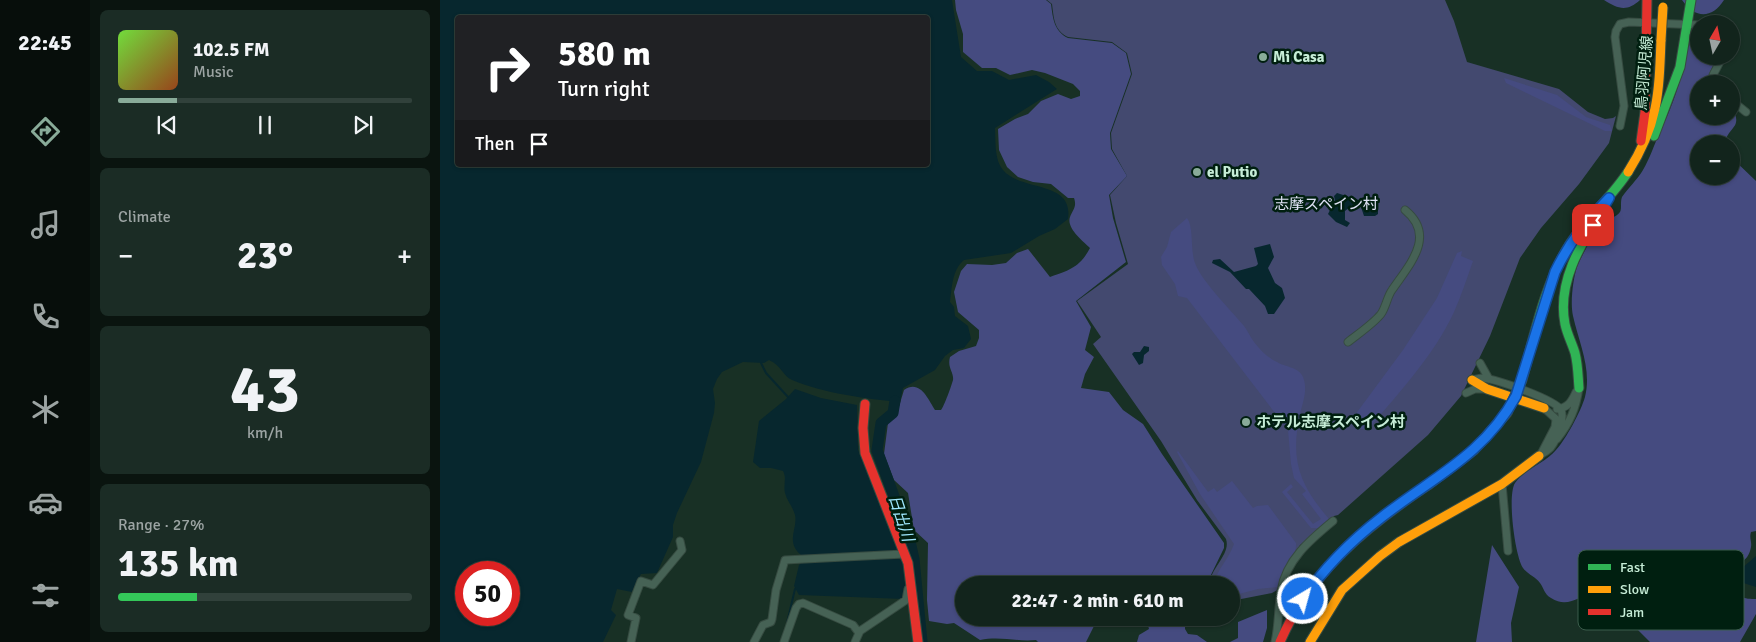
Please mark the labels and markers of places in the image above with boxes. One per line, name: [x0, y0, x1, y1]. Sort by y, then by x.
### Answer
place label: Mi Casa: [1273, 48, 1325, 66]
marker: Mi Casa: [1257, 51, 1269, 63]
place label: el Putio: [1207, 163, 1257, 181]
marker: el Putio: [1191, 166, 1203, 178]
pin: [1572, 204, 1614, 246]
place label: ホテル志摩スペイン村: [1256, 413, 1405, 431]
marker: ホテル志摩スペイン村: [1240, 416, 1252, 428]

